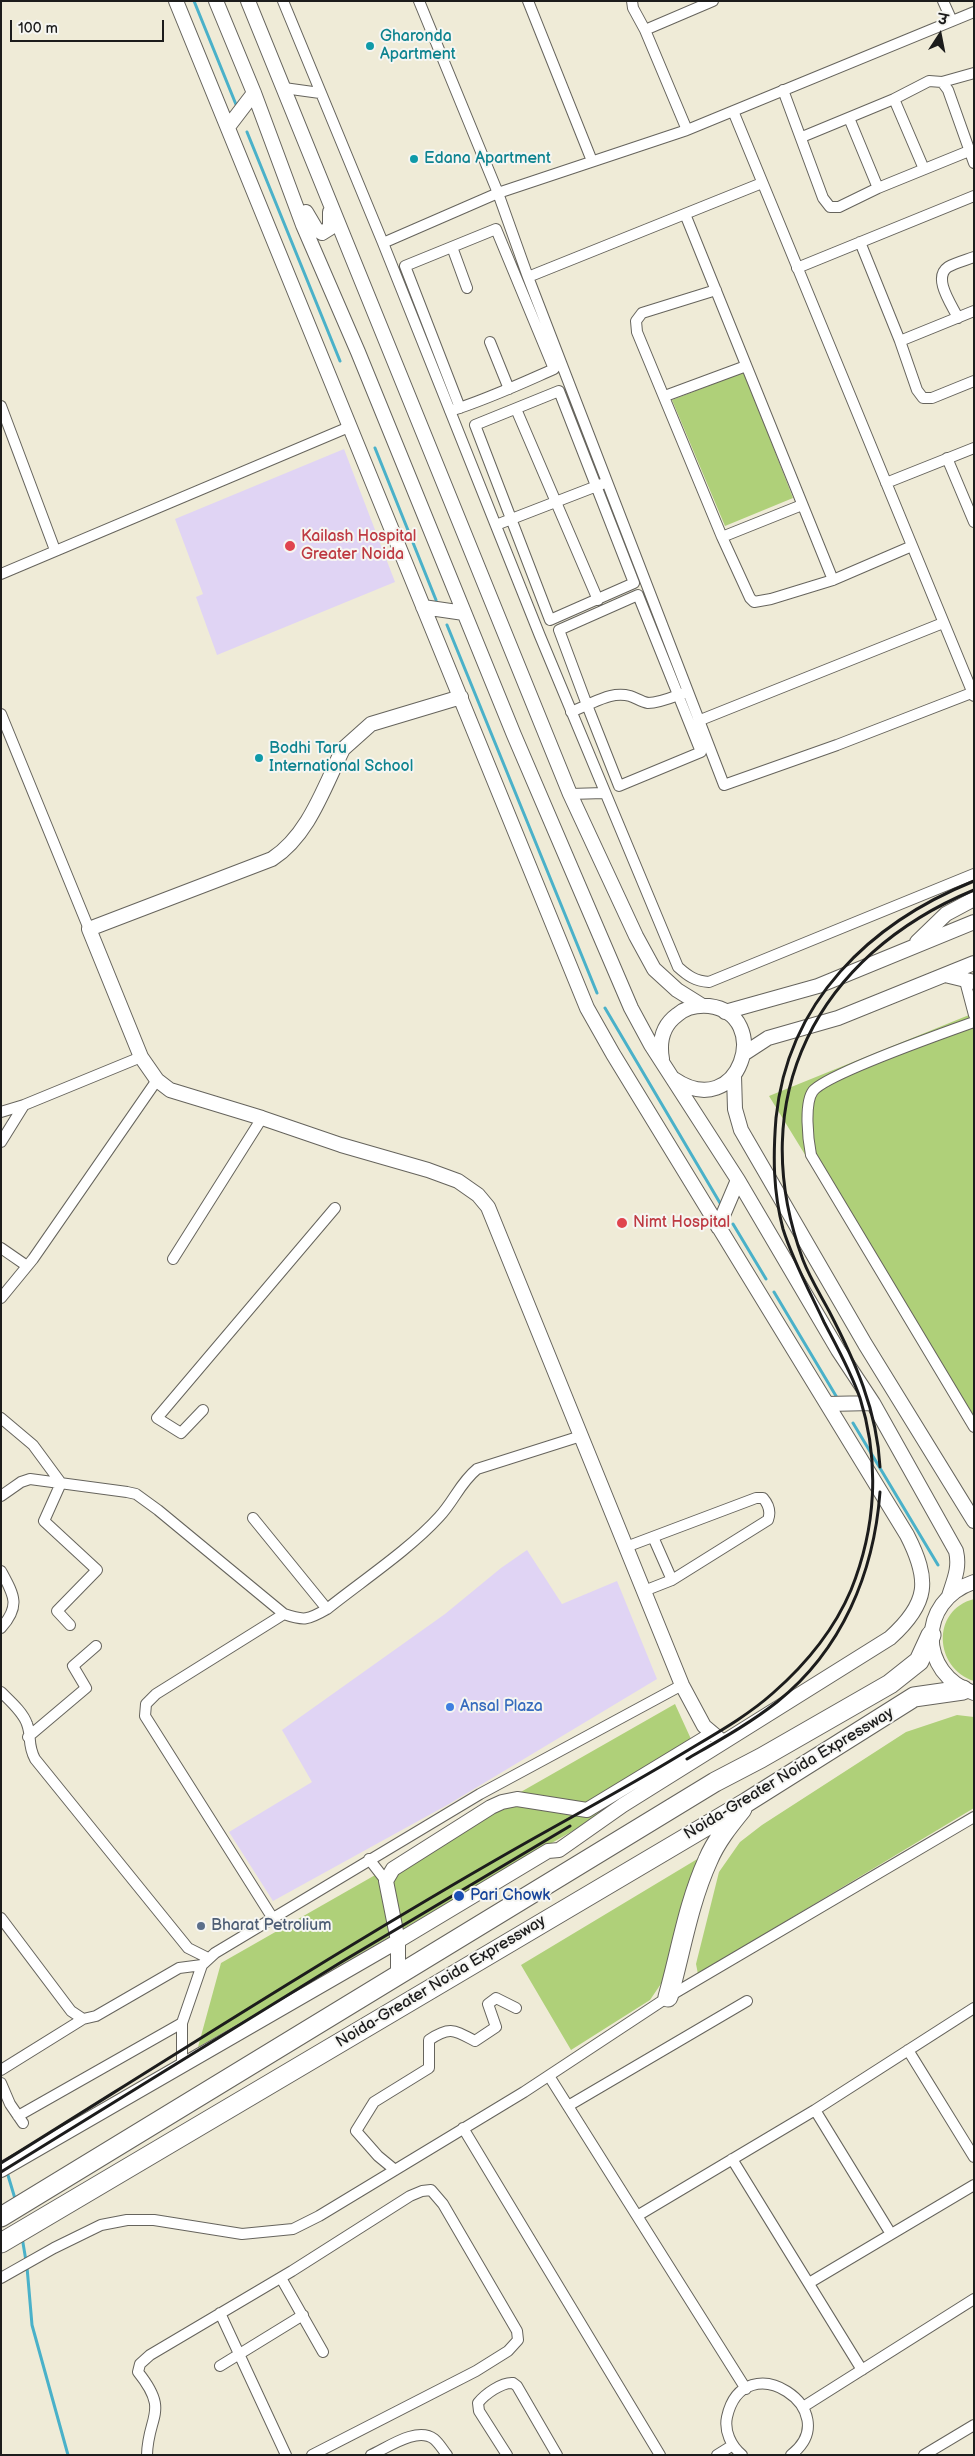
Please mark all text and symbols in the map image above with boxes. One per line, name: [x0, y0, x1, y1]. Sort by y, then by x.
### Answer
scale bar: [12, 10, 166, 42]
north arrow: [915, 10, 965, 60]
text: उ: [937, 11, 949, 29]
text: 100 m: [18, 19, 58, 38]
place label: Gharonda Apartment: [380, 27, 456, 65]
marker: Gharonda Apartment: [364, 40, 376, 52]
place label: Edana Apartment: [424, 149, 551, 169]
marker: Edana Apartment: [408, 153, 420, 165]
place label: Kailash Hospital Greater Noida: [301, 527, 416, 565]
marker: Kailash Hospital Greater Noida: [283, 539, 297, 553]
place label: Bodhi Taru International School: [269, 739, 413, 777]
marker: Bodhi Taru International School: [253, 752, 265, 764]
place label: Nimt Hospital: [633, 1213, 730, 1233]
marker: Nimt Hospital: [615, 1216, 629, 1230]
place label: Ansal Plaza: [460, 1697, 543, 1717]
marker: Ansal Plaza: [444, 1701, 456, 1713]
street label: Noida-Greater Noida Expressway: [681, 1704, 897, 1844]
place label: Pari Chowk: [470, 1886, 550, 1906]
marker: Pari Chowk: [452, 1889, 466, 1903]
street label: Noida-Greater Noida Expressway: [333, 1912, 549, 2052]
place label: Bharat Petrolium: [211, 1916, 331, 1936]
marker: Bharat Petrolium: [195, 1920, 207, 1932]

